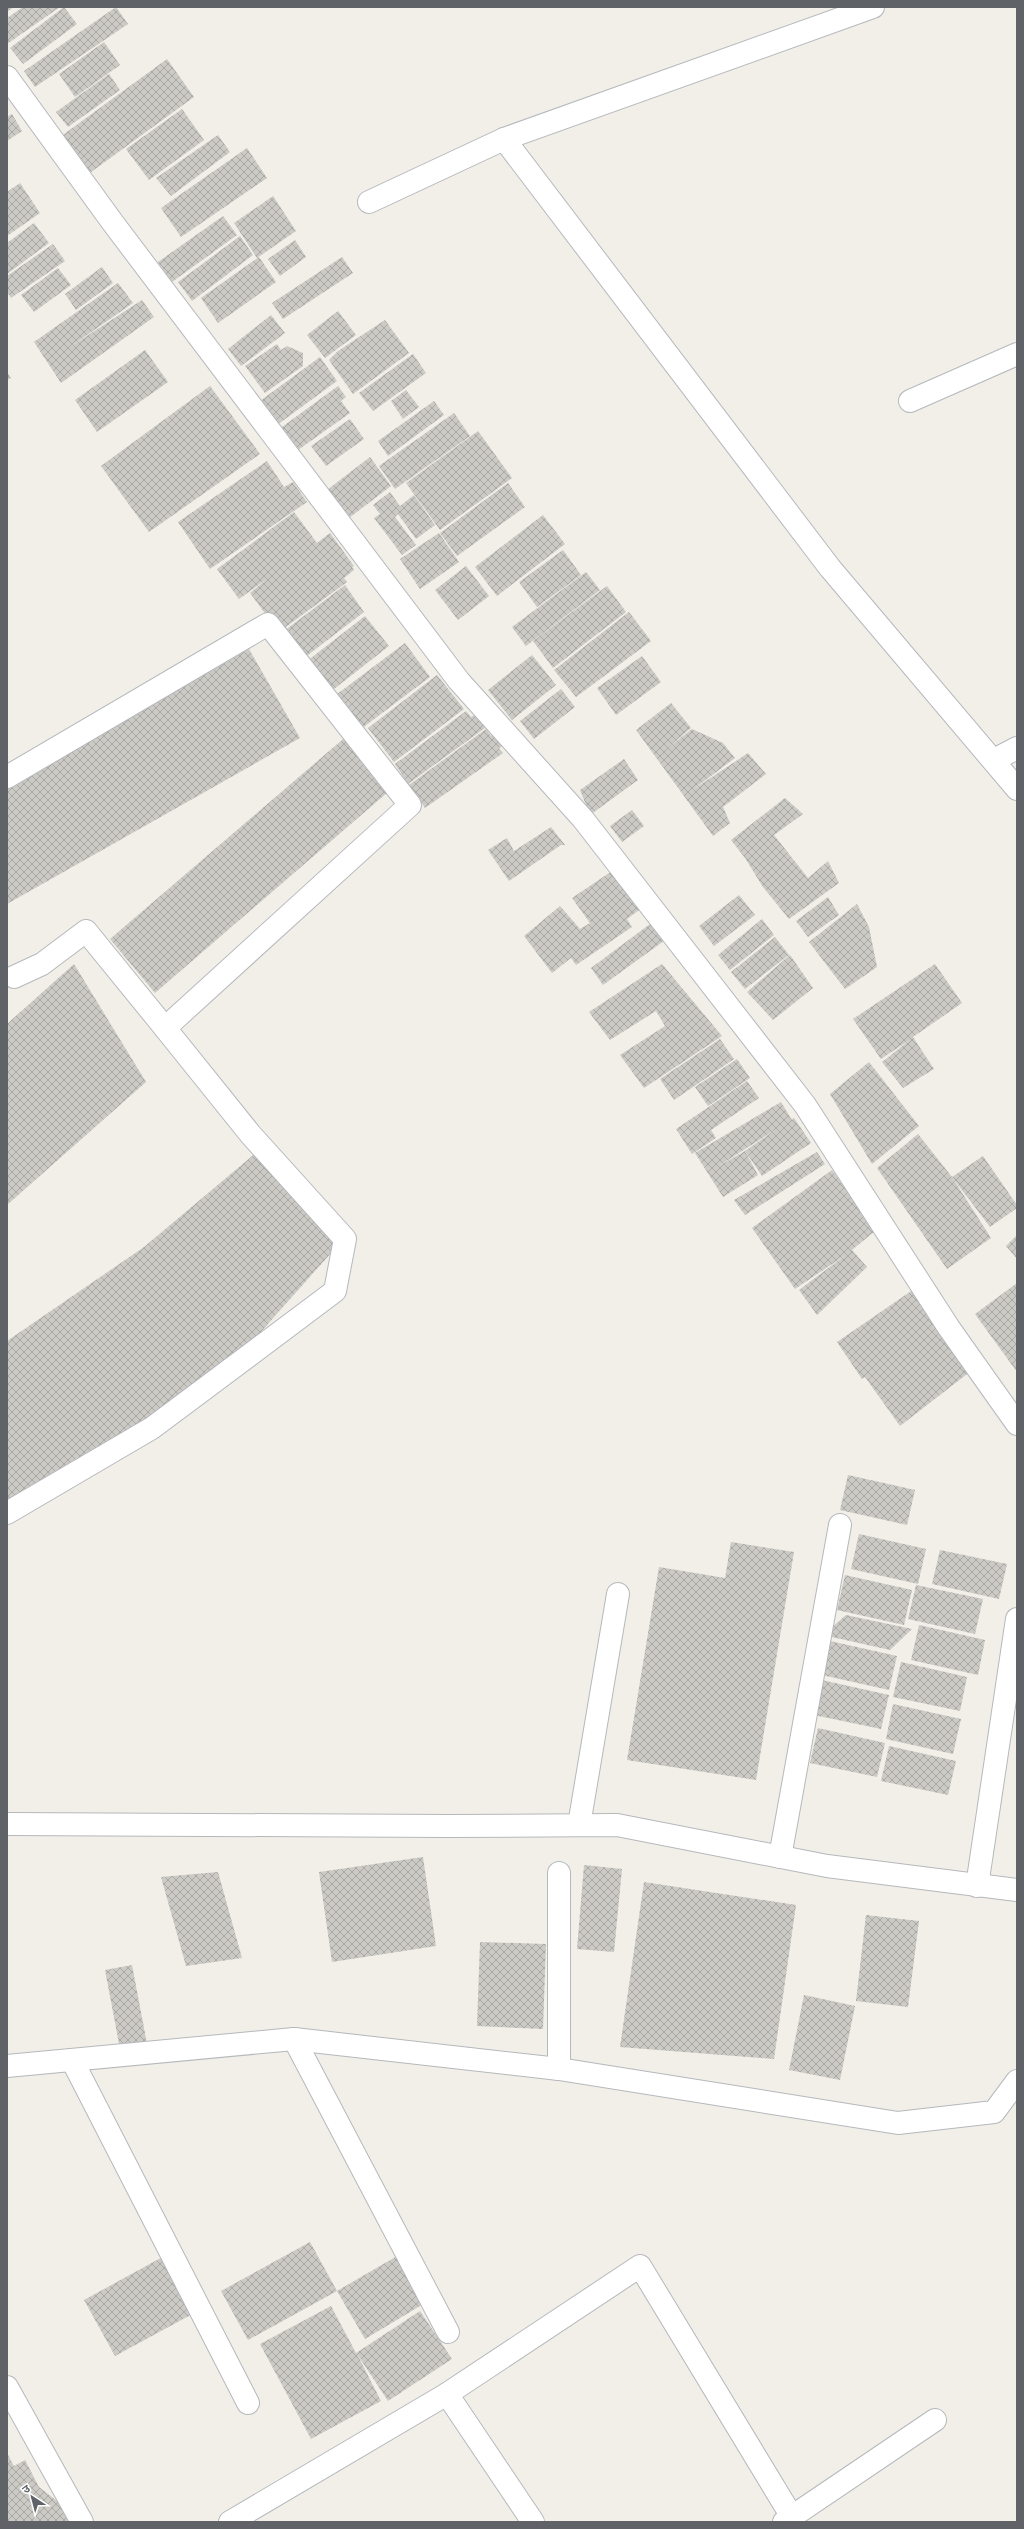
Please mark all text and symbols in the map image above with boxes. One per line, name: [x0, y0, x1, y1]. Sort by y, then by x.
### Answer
north arrow: [12, 2477, 52, 2517]
text: उ: [19, 2481, 33, 2496]

